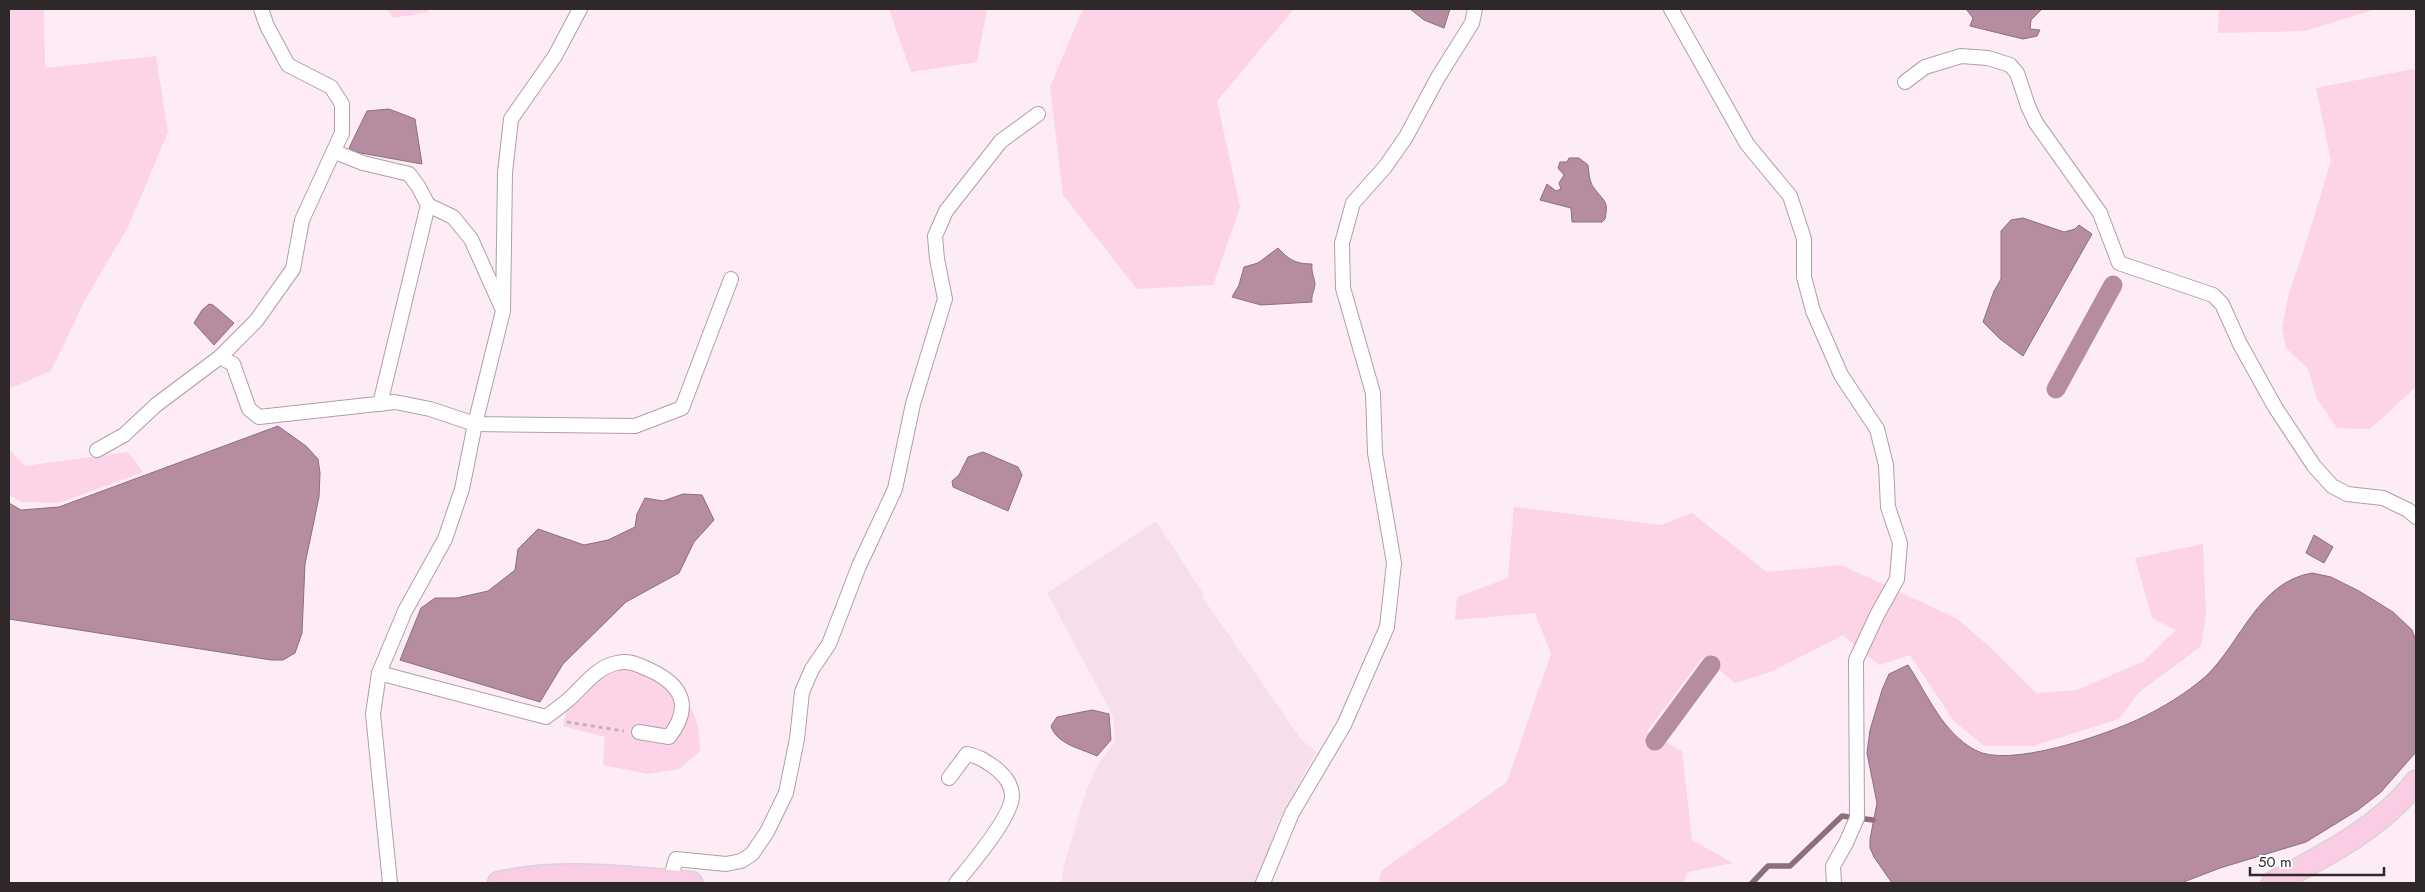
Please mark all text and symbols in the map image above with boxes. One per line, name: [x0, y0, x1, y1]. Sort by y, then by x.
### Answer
scale bar: [2250, 844, 2384, 876]
text: 50 m: [2258, 851, 2292, 873]

